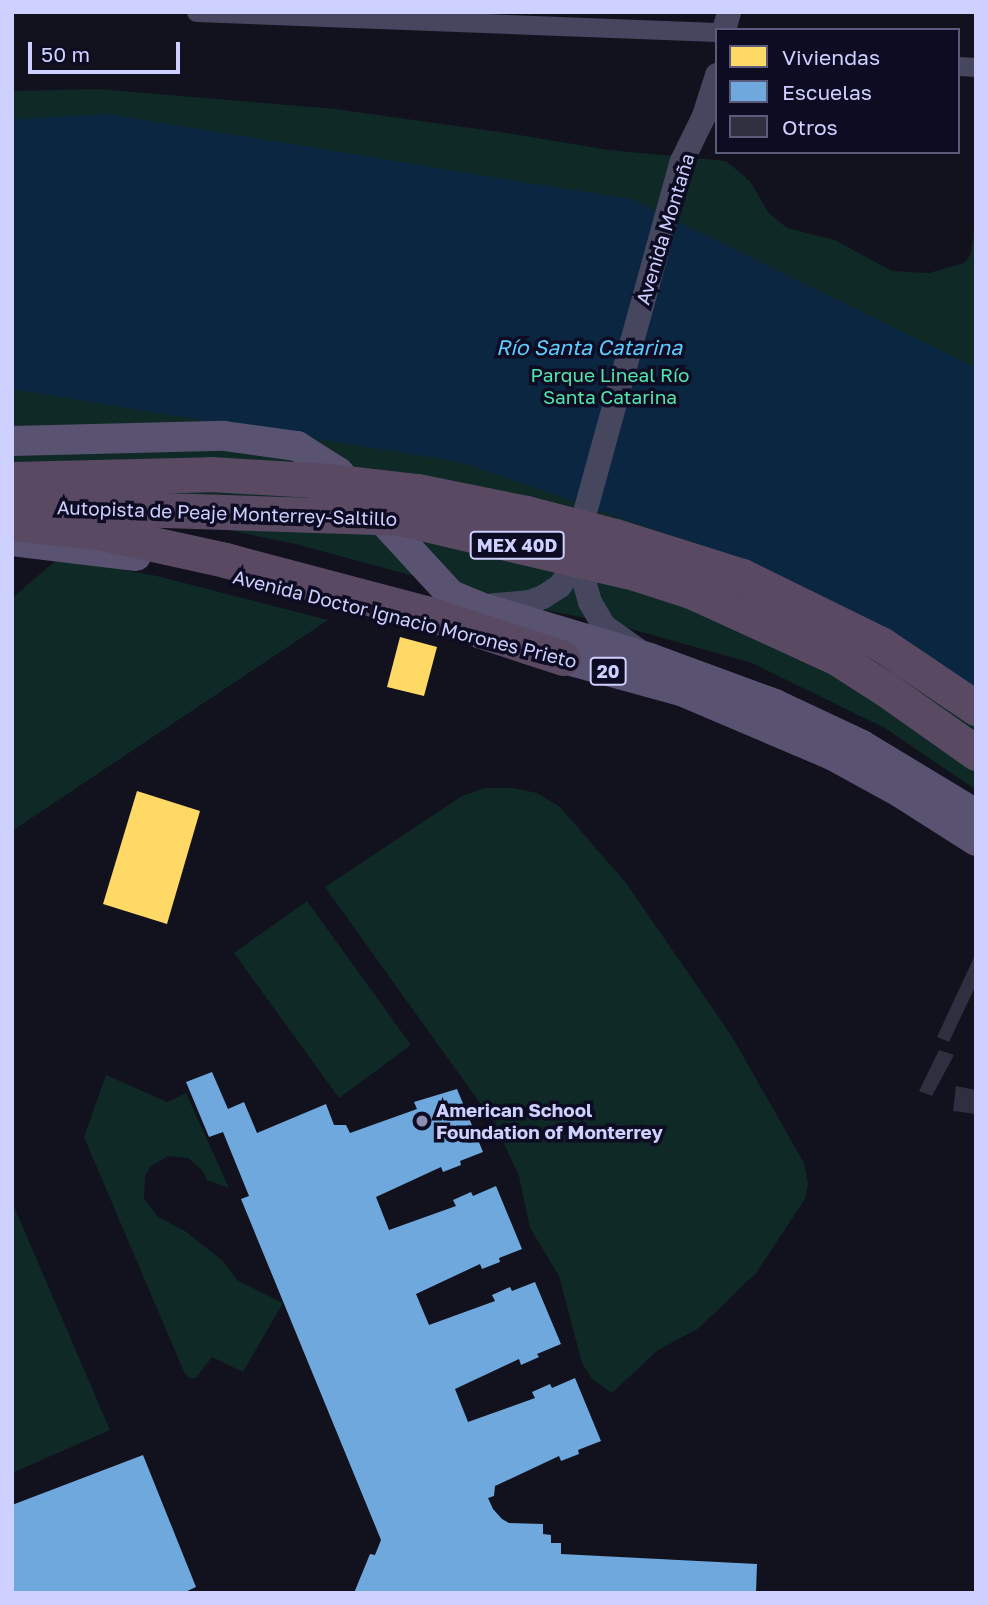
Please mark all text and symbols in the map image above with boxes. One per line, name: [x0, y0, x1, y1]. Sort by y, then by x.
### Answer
scale bar: [32, 28, 184, 72]
legend: [715, 28, 960, 154]
text: 50 m: [41, 41, 90, 67]
text: Viviendas: [782, 44, 880, 70]
text: Escuelas: [782, 79, 872, 105]
text: Otros: [782, 114, 838, 140]
street label: Avenida Montaña: [631, 151, 699, 307]
water label: Río Santa Catarina: [496, 334, 682, 360]
park label: Parque Lineal Río Santa Catarina: [531, 364, 689, 408]
street label: Autopista de Peaje Monterrey-Saltillo: [57, 496, 397, 530]
road number: MEX 40D: [468, 530, 566, 560]
street label: Avenida Doctor Ignacio Morones Prieto: [231, 565, 579, 673]
road number: 20: [589, 656, 627, 686]
place label: American School Foundation of Monterrey: [436, 1099, 663, 1143]
marker: American School Foundation of Monterrey: [414, 1113, 430, 1129]

